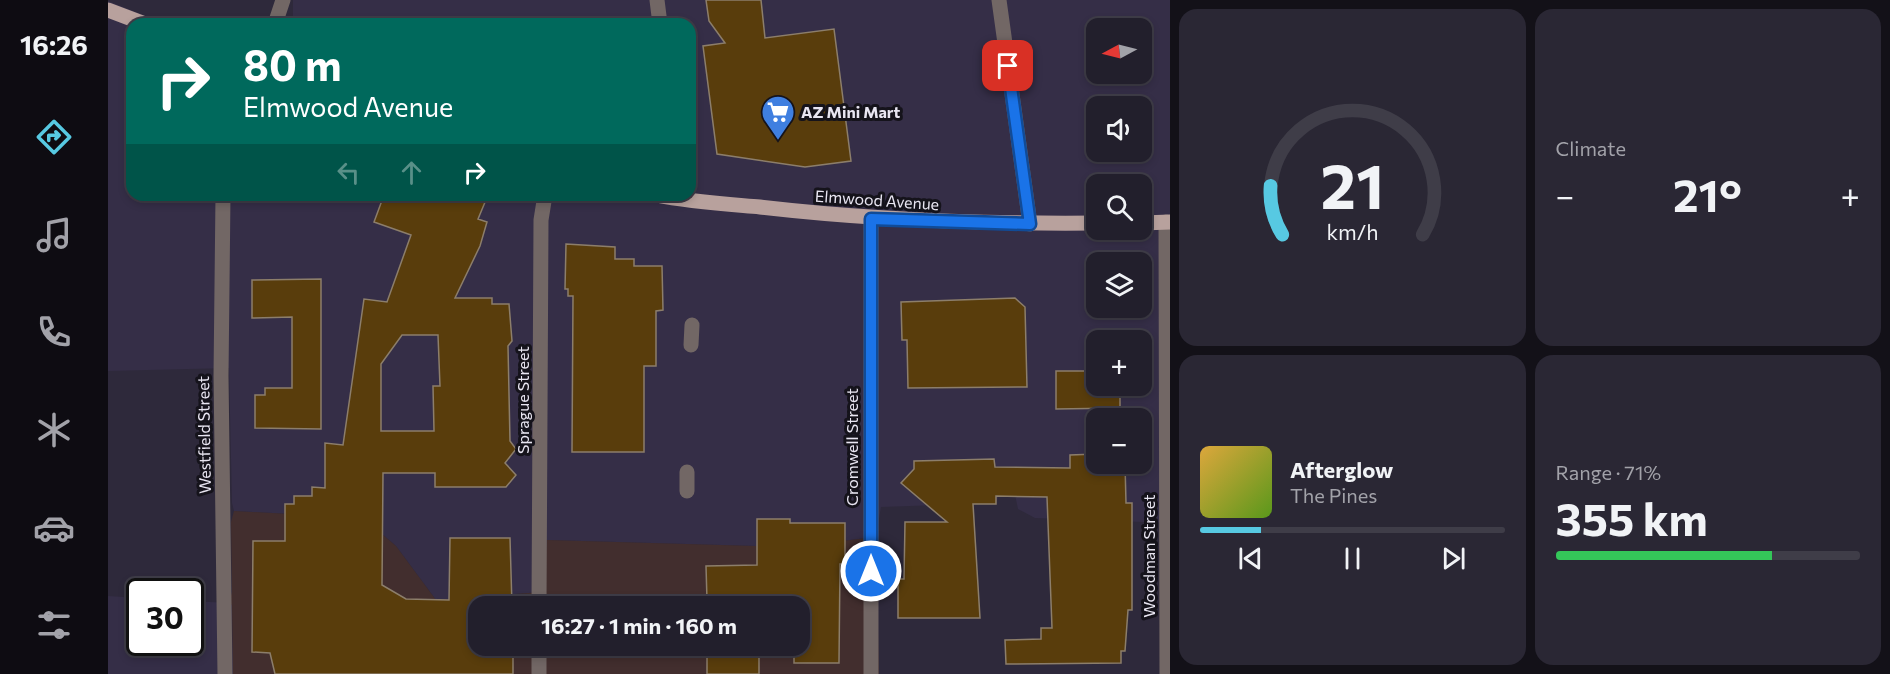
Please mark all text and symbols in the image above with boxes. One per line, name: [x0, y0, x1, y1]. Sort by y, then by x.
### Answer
north arrow: [1086, 18, 1152, 84]
map controls: [1086, 18, 1152, 474]
text: 16:26: [20, 28, 88, 61]
text: 80 m: [243, 38, 342, 90]
pin: [982, 40, 1033, 91]
icon: right: [144, 42, 222, 120]
icon: arrive: [991, 49, 1024, 82]
text: Elmwood Avenue: [243, 90, 453, 123]
supermarket icon: AZ Mini Mart: [760, 94, 796, 141]
button: sound: [1086, 96, 1152, 162]
place label: AZ Mini Mart: [801, 102, 900, 121]
icon: directions: [33, 116, 75, 158]
text: Climate: [1556, 136, 1626, 160]
text: 21: [1320, 146, 1384, 222]
icon: left: [332, 156, 365, 189]
icon: ahead: [395, 156, 428, 189]
icon: right: [458, 156, 491, 189]
text: 21°: [1673, 166, 1742, 221]
button: search: [1086, 174, 1152, 240]
text: −: [1556, 174, 1574, 215]
text: +: [1841, 174, 1860, 215]
street label: Elmwood Avenue: [814, 186, 940, 213]
icon: music: [33, 214, 75, 256]
text: km/h: [1326, 218, 1378, 244]
button: layers: [1086, 252, 1152, 318]
icon: phone: [33, 311, 75, 353]
button: +: [1086, 330, 1152, 396]
street label: Sprague Street: [513, 346, 532, 454]
street label: Westfield Street: [193, 375, 214, 494]
street label: Cromwell Street: [842, 388, 861, 506]
button: −: [1086, 408, 1152, 474]
icon: climate: [33, 409, 75, 451]
text: Afterglow: [1290, 456, 1393, 483]
text: Range · 71%: [1556, 460, 1661, 484]
text: The Pines: [1290, 483, 1377, 507]
text: 355 km: [1556, 490, 1708, 545]
street label: Woodman Street: [1139, 494, 1158, 618]
icon: car: [33, 507, 75, 549]
position arrow: [839, 539, 903, 603]
icon: previous: [1234, 542, 1267, 575]
icon: pause: [1336, 542, 1369, 575]
icon: next: [1437, 542, 1470, 575]
speed limit sign: 30: [126, 578, 204, 656]
icon: filters: [33, 604, 75, 646]
text: 16:27 · 1 min · 160 m: [541, 612, 737, 639]

